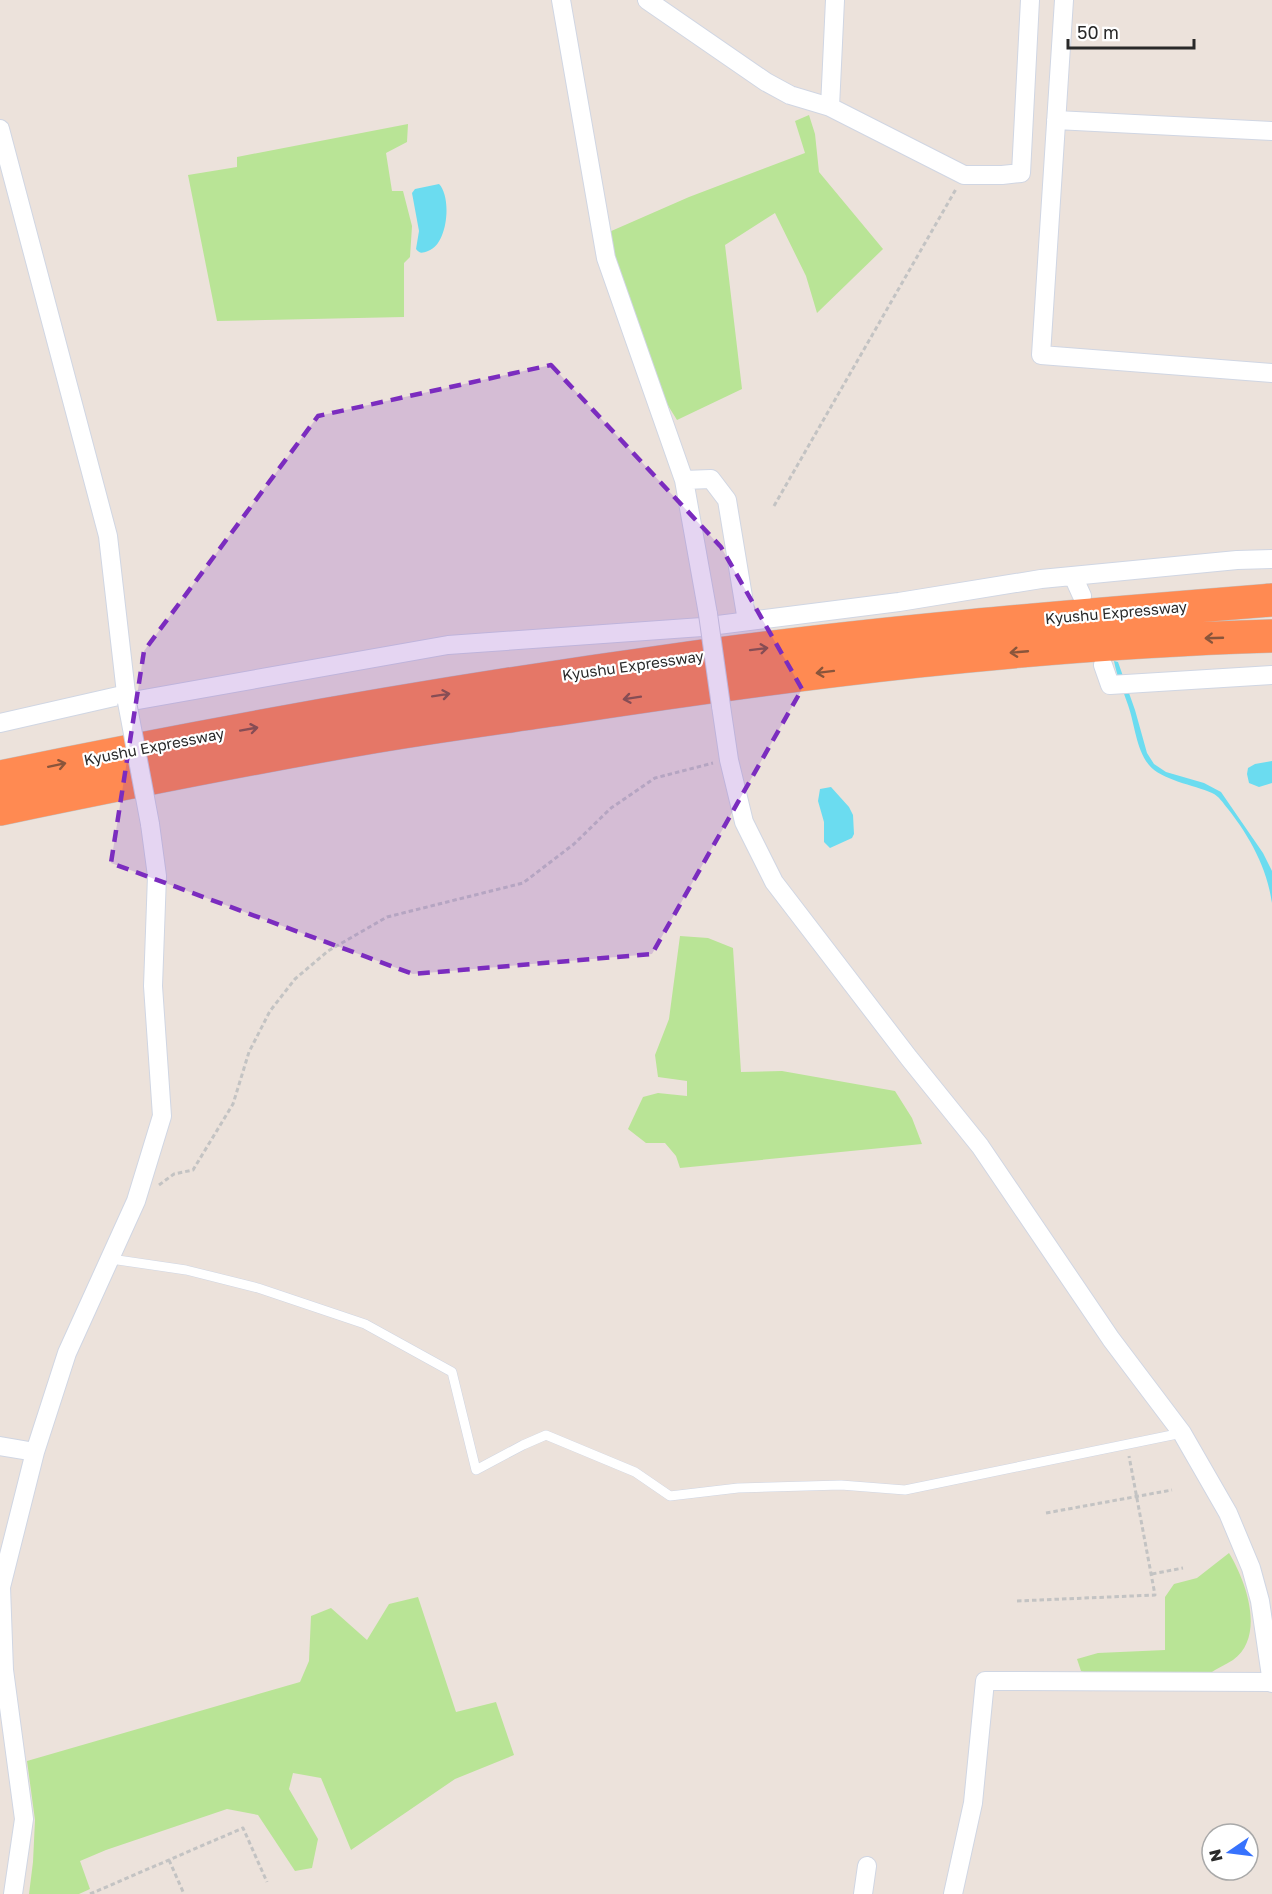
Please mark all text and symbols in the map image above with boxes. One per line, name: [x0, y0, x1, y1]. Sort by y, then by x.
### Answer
scale bar: [1068, 12, 1194, 50]
text: 50 m: [1077, 21, 1119, 43]
street label: Kyushu Expressway: [1044, 597, 1188, 627]
one-way arrow: [1204, 632, 1224, 644]
one-way arrow: [748, 644, 768, 655]
street label: Kyushu Expressway: [561, 646, 705, 684]
one-way arrow: [1010, 647, 1030, 658]
one-way arrow: [816, 667, 836, 678]
one-way arrow: [430, 689, 450, 700]
one-way arrow: [622, 692, 642, 703]
street label: Kyushu Expressway: [82, 723, 226, 768]
one-way arrow: [238, 723, 258, 734]
one-way arrow: [48, 759, 67, 771]
north arrow: [1200, 1822, 1260, 1882]
text: N: [1204, 1847, 1227, 1864]

